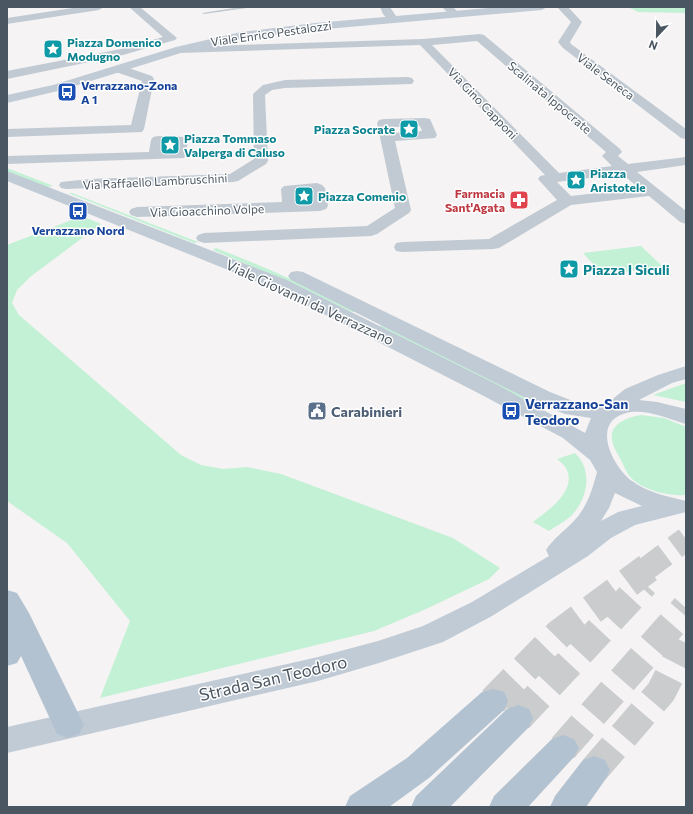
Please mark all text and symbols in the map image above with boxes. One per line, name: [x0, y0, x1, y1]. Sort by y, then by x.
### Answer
north arrow: [637, 16, 677, 56]
street label: Viale Enrico Pestalozzi: [210, 18, 332, 48]
place label: Piazza Domenico Modugno: [67, 35, 161, 63]
place icon: Piazza Domenico Modugno: [42, 38, 64, 60]
text: N: [647, 38, 659, 53]
street label: Viale Seneca: [575, 50, 637, 102]
street label: Scalinata Ippocrate: [505, 58, 595, 136]
street label: Via Gino Capponi: [445, 64, 521, 142]
place label: Verrazzano-Zona A 1: [81, 78, 177, 106]
bus stop icon: Verrazzano-Zona A 1: [56, 81, 78, 103]
place icon: Piazza Socrate: [398, 118, 420, 140]
place label: Piazza Socrate: [314, 122, 395, 136]
place label: Piazza Tommaso Valperga di Caluso: [184, 131, 285, 159]
place icon: Piazza Tommaso Valperga di Caluso: [159, 134, 181, 156]
place label: Piazza Aristotele: [590, 166, 646, 194]
place icon: Piazza Aristotele: [565, 169, 587, 191]
street label: Via Raffaello Lambruschini: [82, 170, 228, 192]
place icon: Piazza Comenio: [293, 185, 315, 207]
place label: Farmacia Sant'Agata: [445, 186, 505, 214]
place label: Piazza Comenio: [318, 189, 406, 203]
pharmacy icon: Farmacia Sant'Agata: [508, 189, 530, 211]
bus stop icon: Verrazzano Nord: [67, 200, 89, 222]
street label: Via Gioacchino Volpe: [150, 201, 264, 219]
place label: Verrazzano Nord: [31, 223, 125, 237]
street label: Viale Giovanni da Verrazzano: [224, 256, 396, 348]
place icon: Piazza I Siculi: [558, 258, 580, 280]
place label: Piazza I Siculi: [583, 261, 670, 278]
place label: Verrazzano-San Teodoro: [525, 395, 628, 428]
public building icon: Carabinieri: [306, 400, 328, 422]
bus stop icon: Verrazzano-San Teodoro: [500, 400, 522, 422]
place label: Carabinieri: [331, 403, 402, 420]
street label: Strada San Teodoro: [197, 651, 349, 705]

